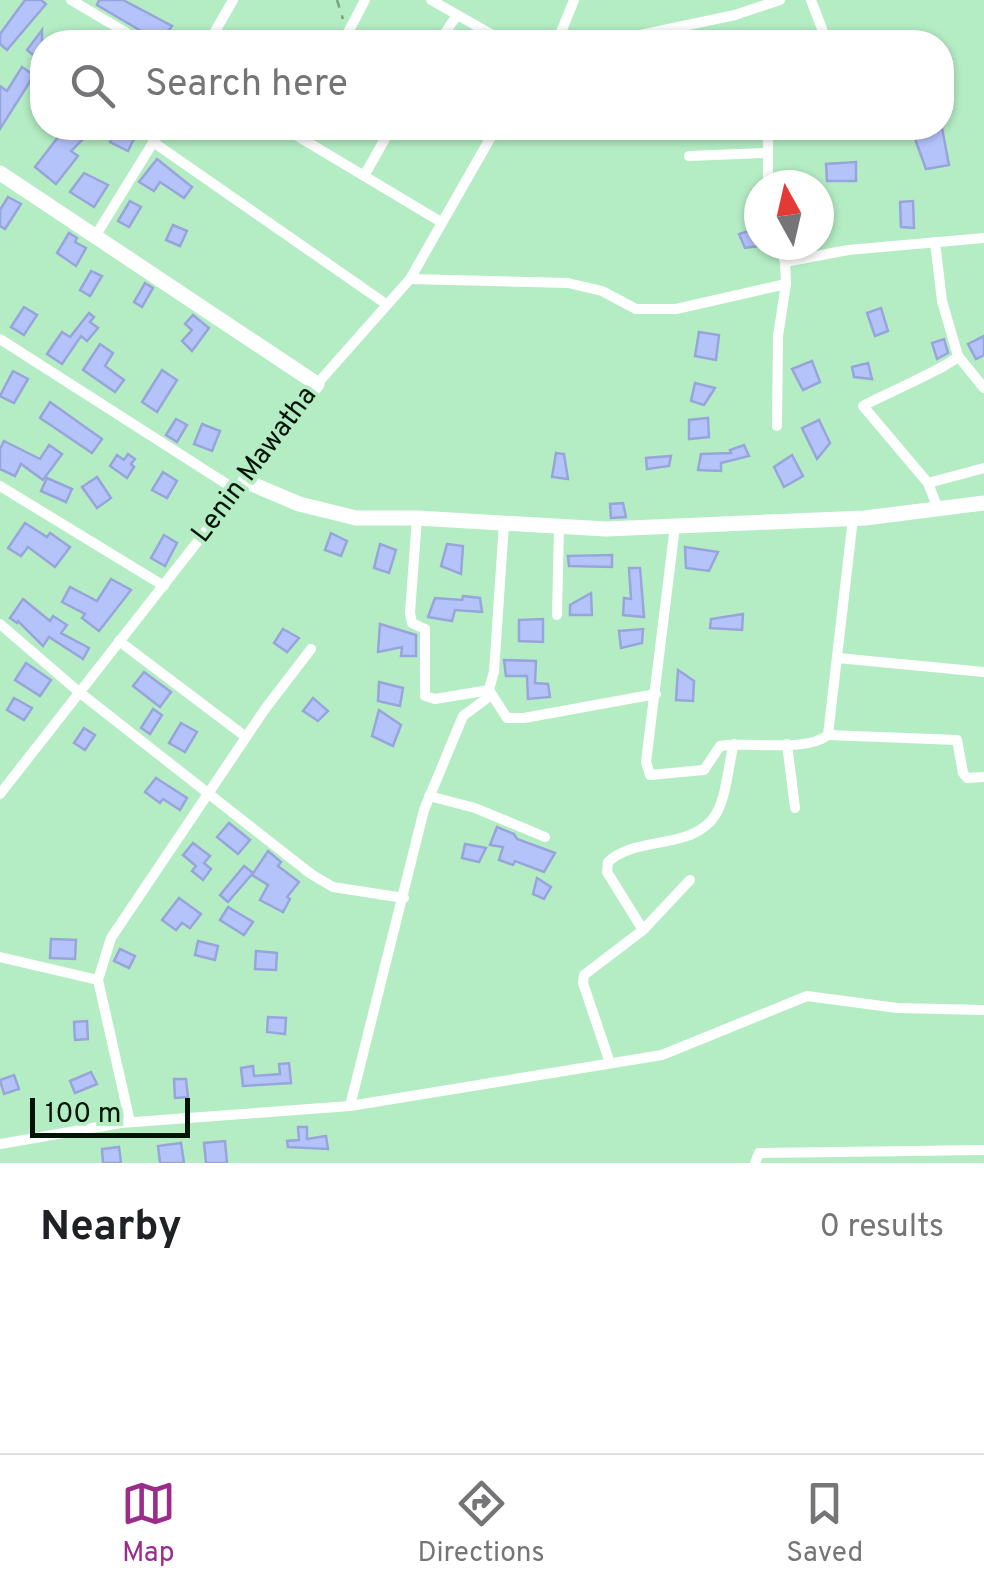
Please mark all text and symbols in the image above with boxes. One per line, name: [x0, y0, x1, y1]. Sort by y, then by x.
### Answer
search box: [30, 30, 954, 140]
icon: search: [65, 58, 120, 113]
text: Search here: [145, 61, 348, 110]
north arrow: [744, 170, 834, 260]
street label: Lenin Mawatha: [184, 379, 326, 551]
scale bar: [30, 1093, 190, 1138]
text: 100 m: [45, 1097, 121, 1133]
text: Nearby: [40, 1202, 182, 1255]
text: 0 results: [819, 1208, 944, 1248]
tab: Map: [121, 1476, 176, 1572]
tab: Directions: [417, 1476, 545, 1572]
tab: Saved: [786, 1476, 863, 1572]

